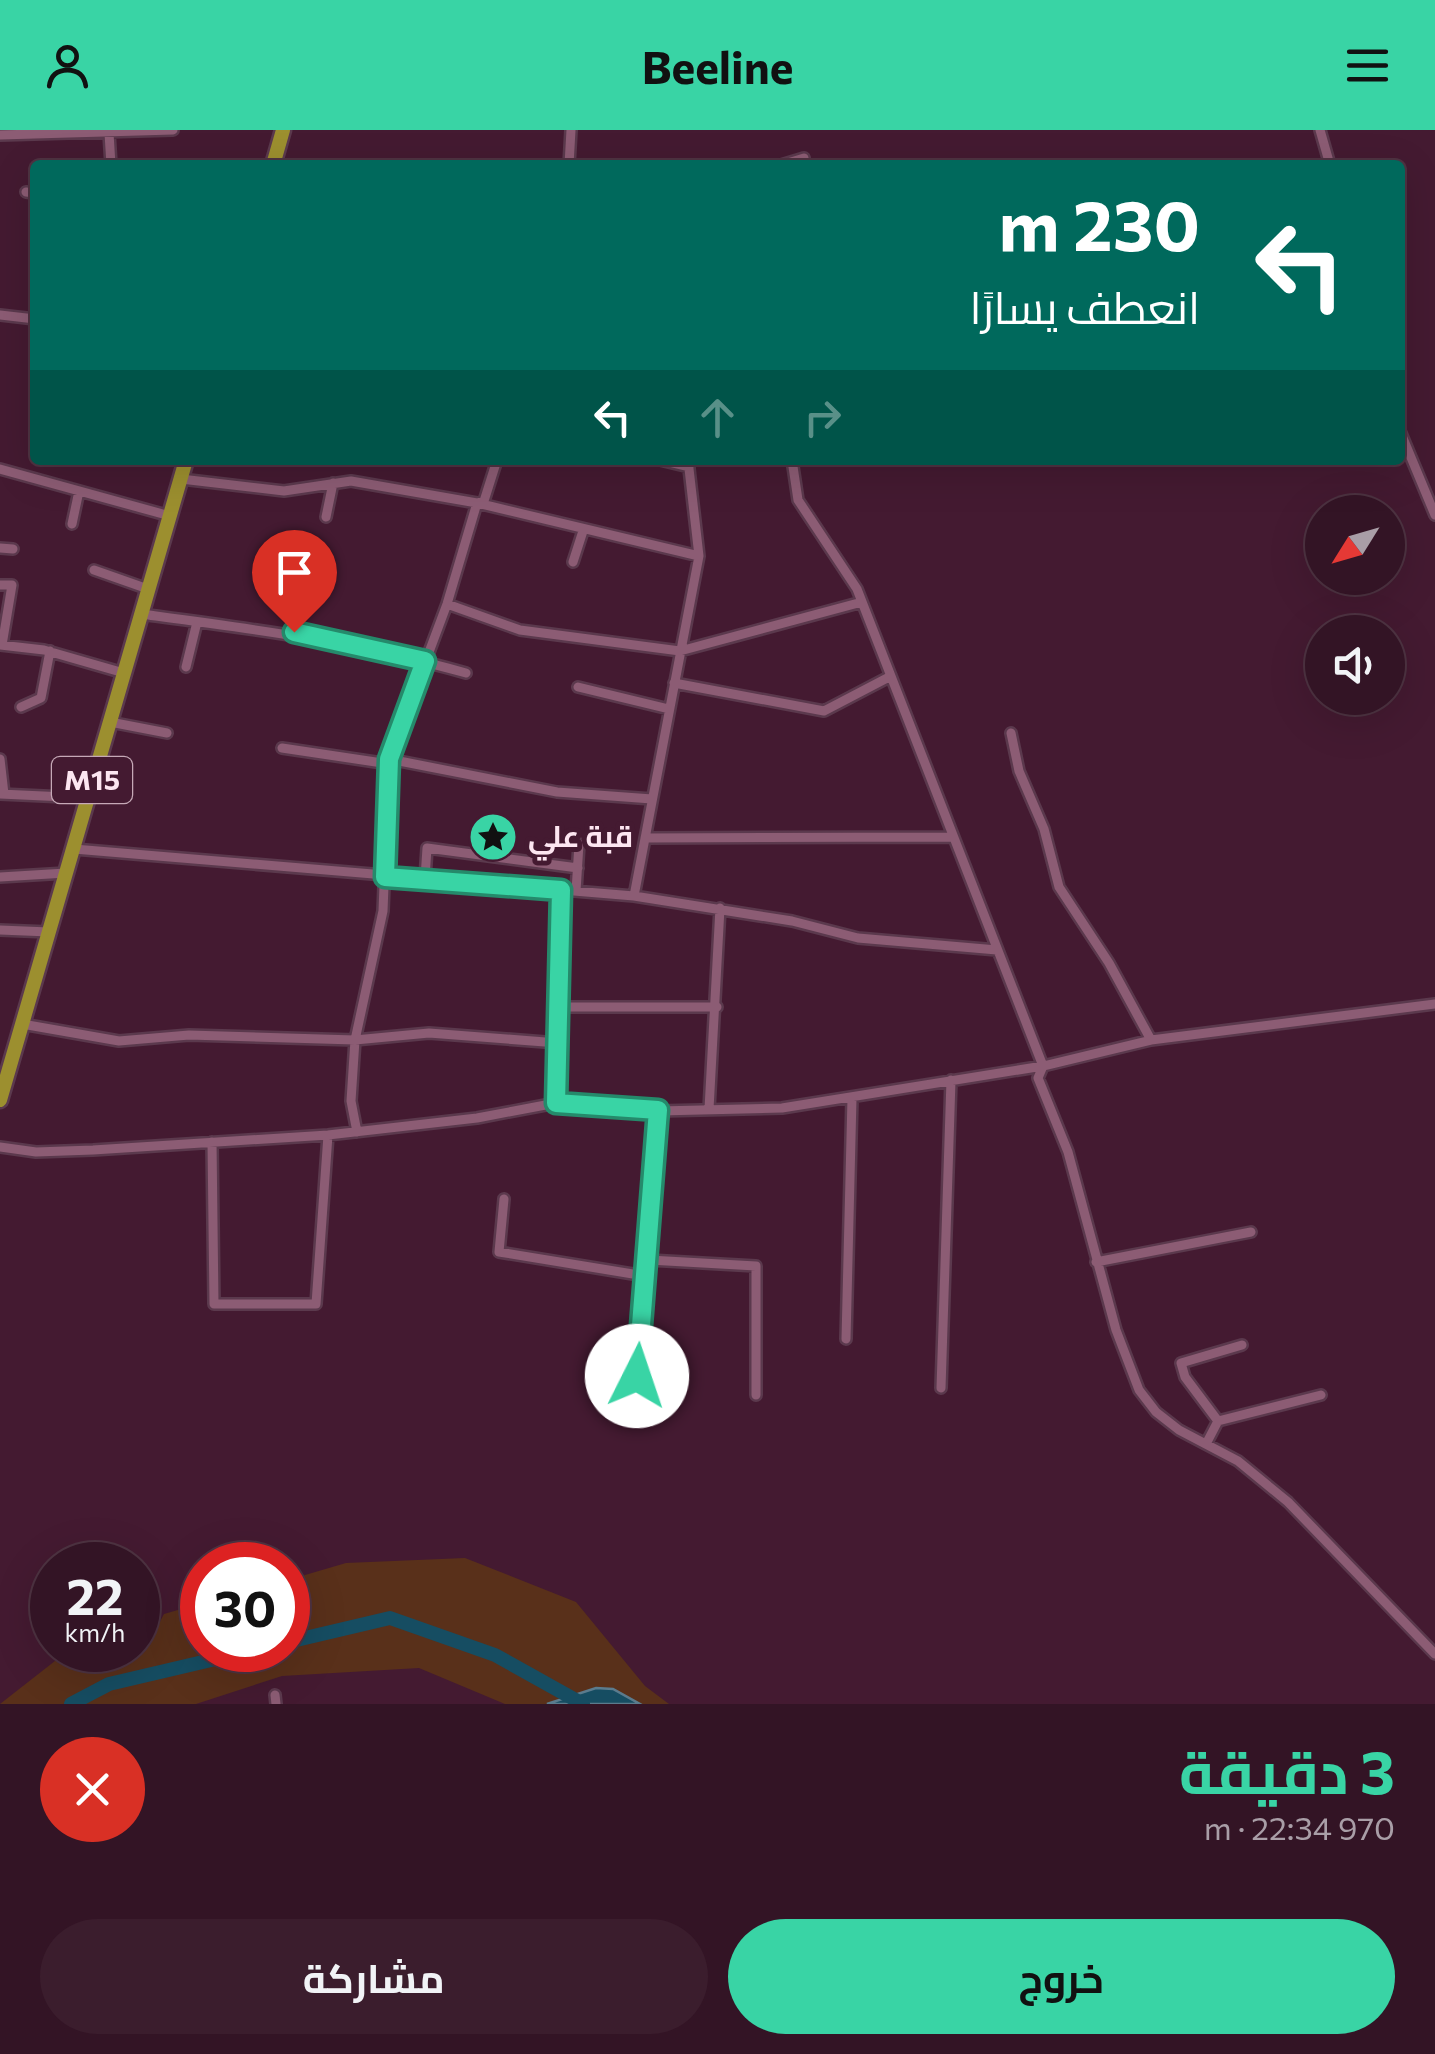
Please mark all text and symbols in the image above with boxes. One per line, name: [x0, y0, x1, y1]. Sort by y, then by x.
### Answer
icon: person: [40, 38, 95, 93]
text: Beeline: [642, 38, 793, 93]
icon: menu: [1340, 38, 1395, 93]
text: 230 m: [998, 180, 1200, 265]
icon: left: [1235, 200, 1365, 330]
text: انعطف يسارًا: [970, 278, 1200, 333]
icon: left: [585, 390, 640, 445]
icon: ahead: [690, 390, 745, 445]
icon: right: [795, 390, 850, 445]
north arrow: [1305, 495, 1405, 595]
map controls: [1305, 495, 1405, 715]
pin: [252, 530, 337, 633]
icon: arrive: [267, 545, 322, 600]
button: sound: [1305, 615, 1405, 715]
road number: M15: [52, 757, 132, 803]
place icon: قبة علي: [467, 811, 519, 863]
place label: قبة علي: [528, 816, 633, 861]
position arrow: [585, 1324, 689, 1428]
speed limit sign: 30: [180, 1542, 310, 1672]
text: 22: [67, 1564, 123, 1625]
text: km/h: [65, 1617, 125, 1647]
text: 3 دقيقة: [1179, 1733, 1395, 1806]
button: close: [40, 1737, 145, 1842]
text: 970 m · 22:34: [1204, 1807, 1395, 1847]
button: مشاركة: [40, 1919, 708, 2034]
button: خروج: [728, 1919, 1395, 2034]

